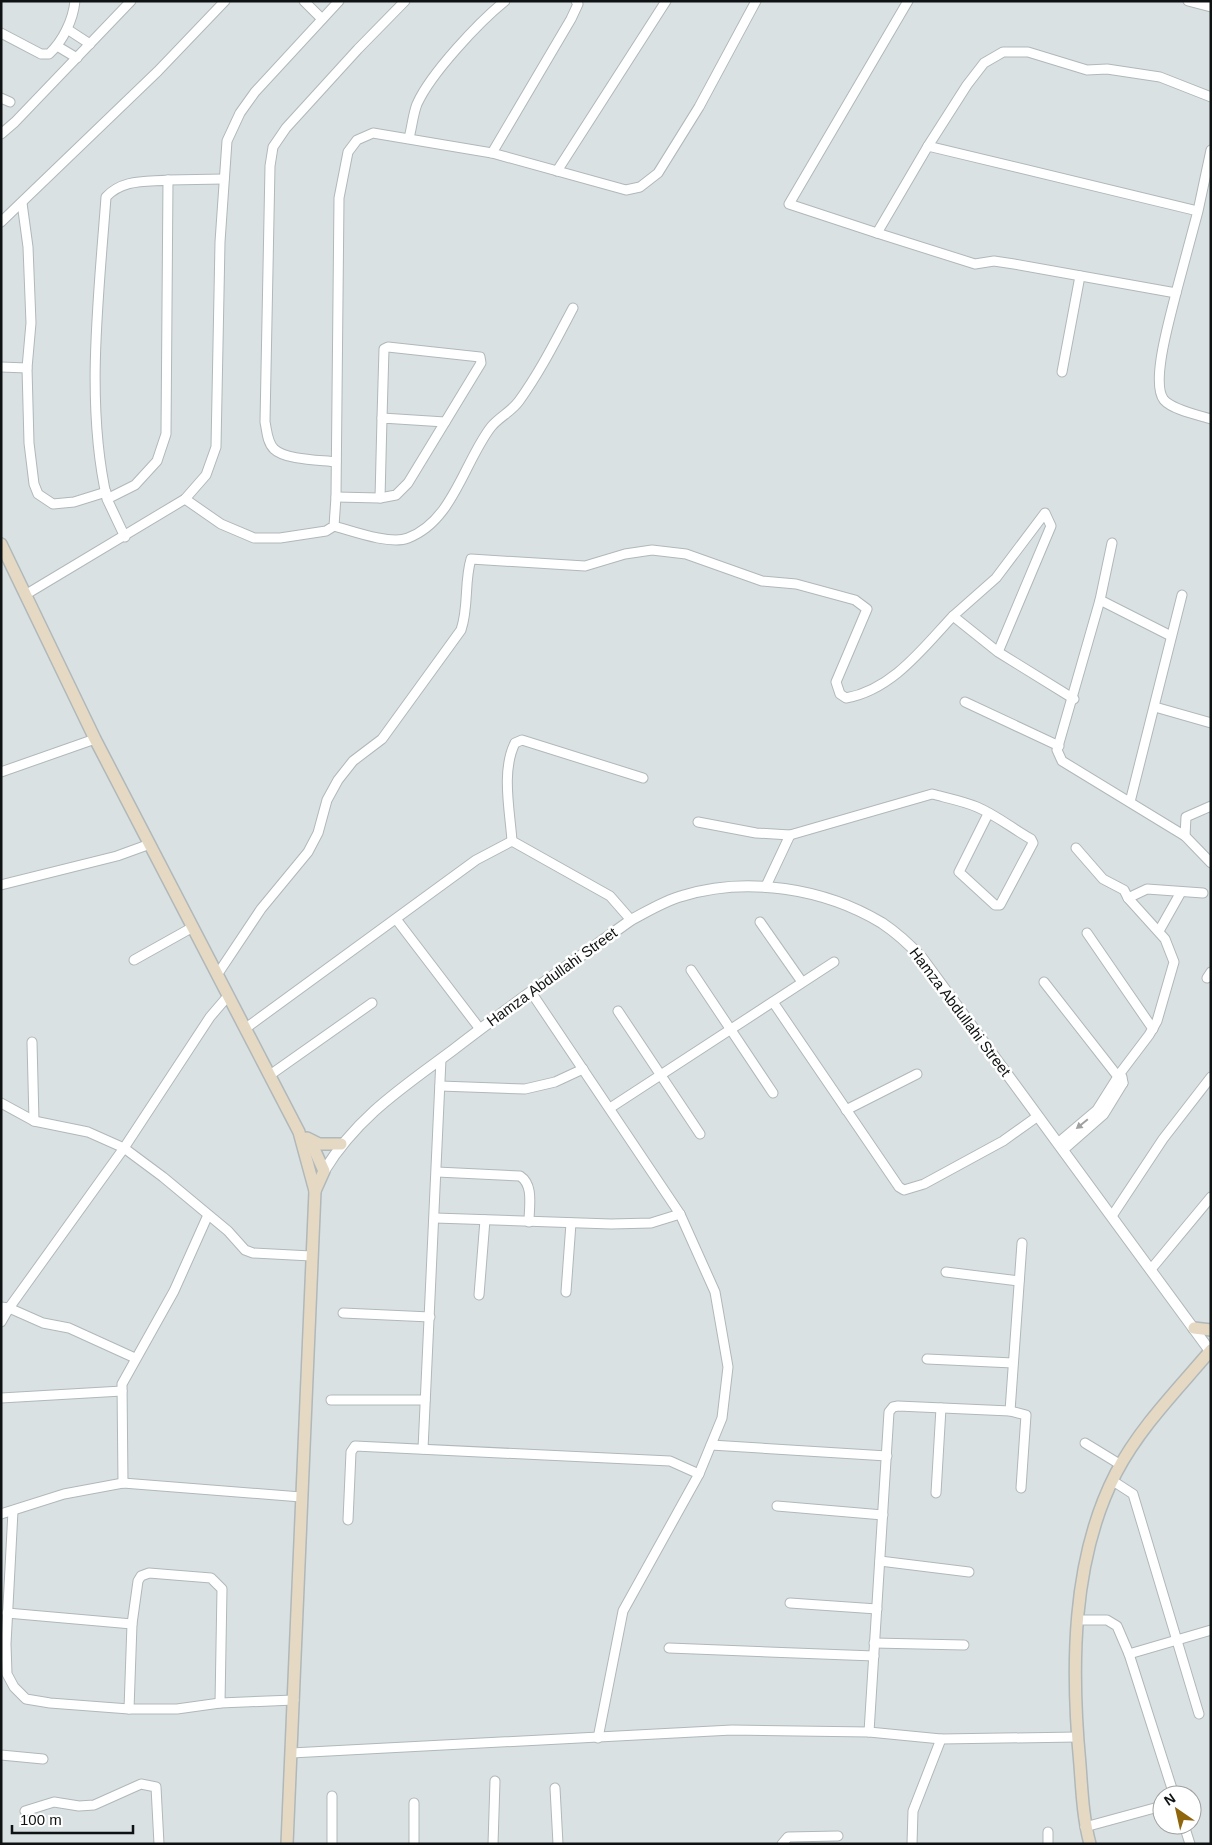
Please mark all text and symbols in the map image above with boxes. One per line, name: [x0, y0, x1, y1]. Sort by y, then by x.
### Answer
street label: Hamza Abdullahi Street: [483, 923, 621, 1030]
street label: Hamza Abdullahi Street: [906, 944, 1015, 1080]
one-way arrow: [1075, 1118, 1088, 1129]
north arrow: [1152, 1785, 1202, 1835]
text: N: [1161, 1790, 1178, 1809]
scale bar: [12, 1802, 134, 1834]
text: 100 m: [20, 1811, 62, 1828]

